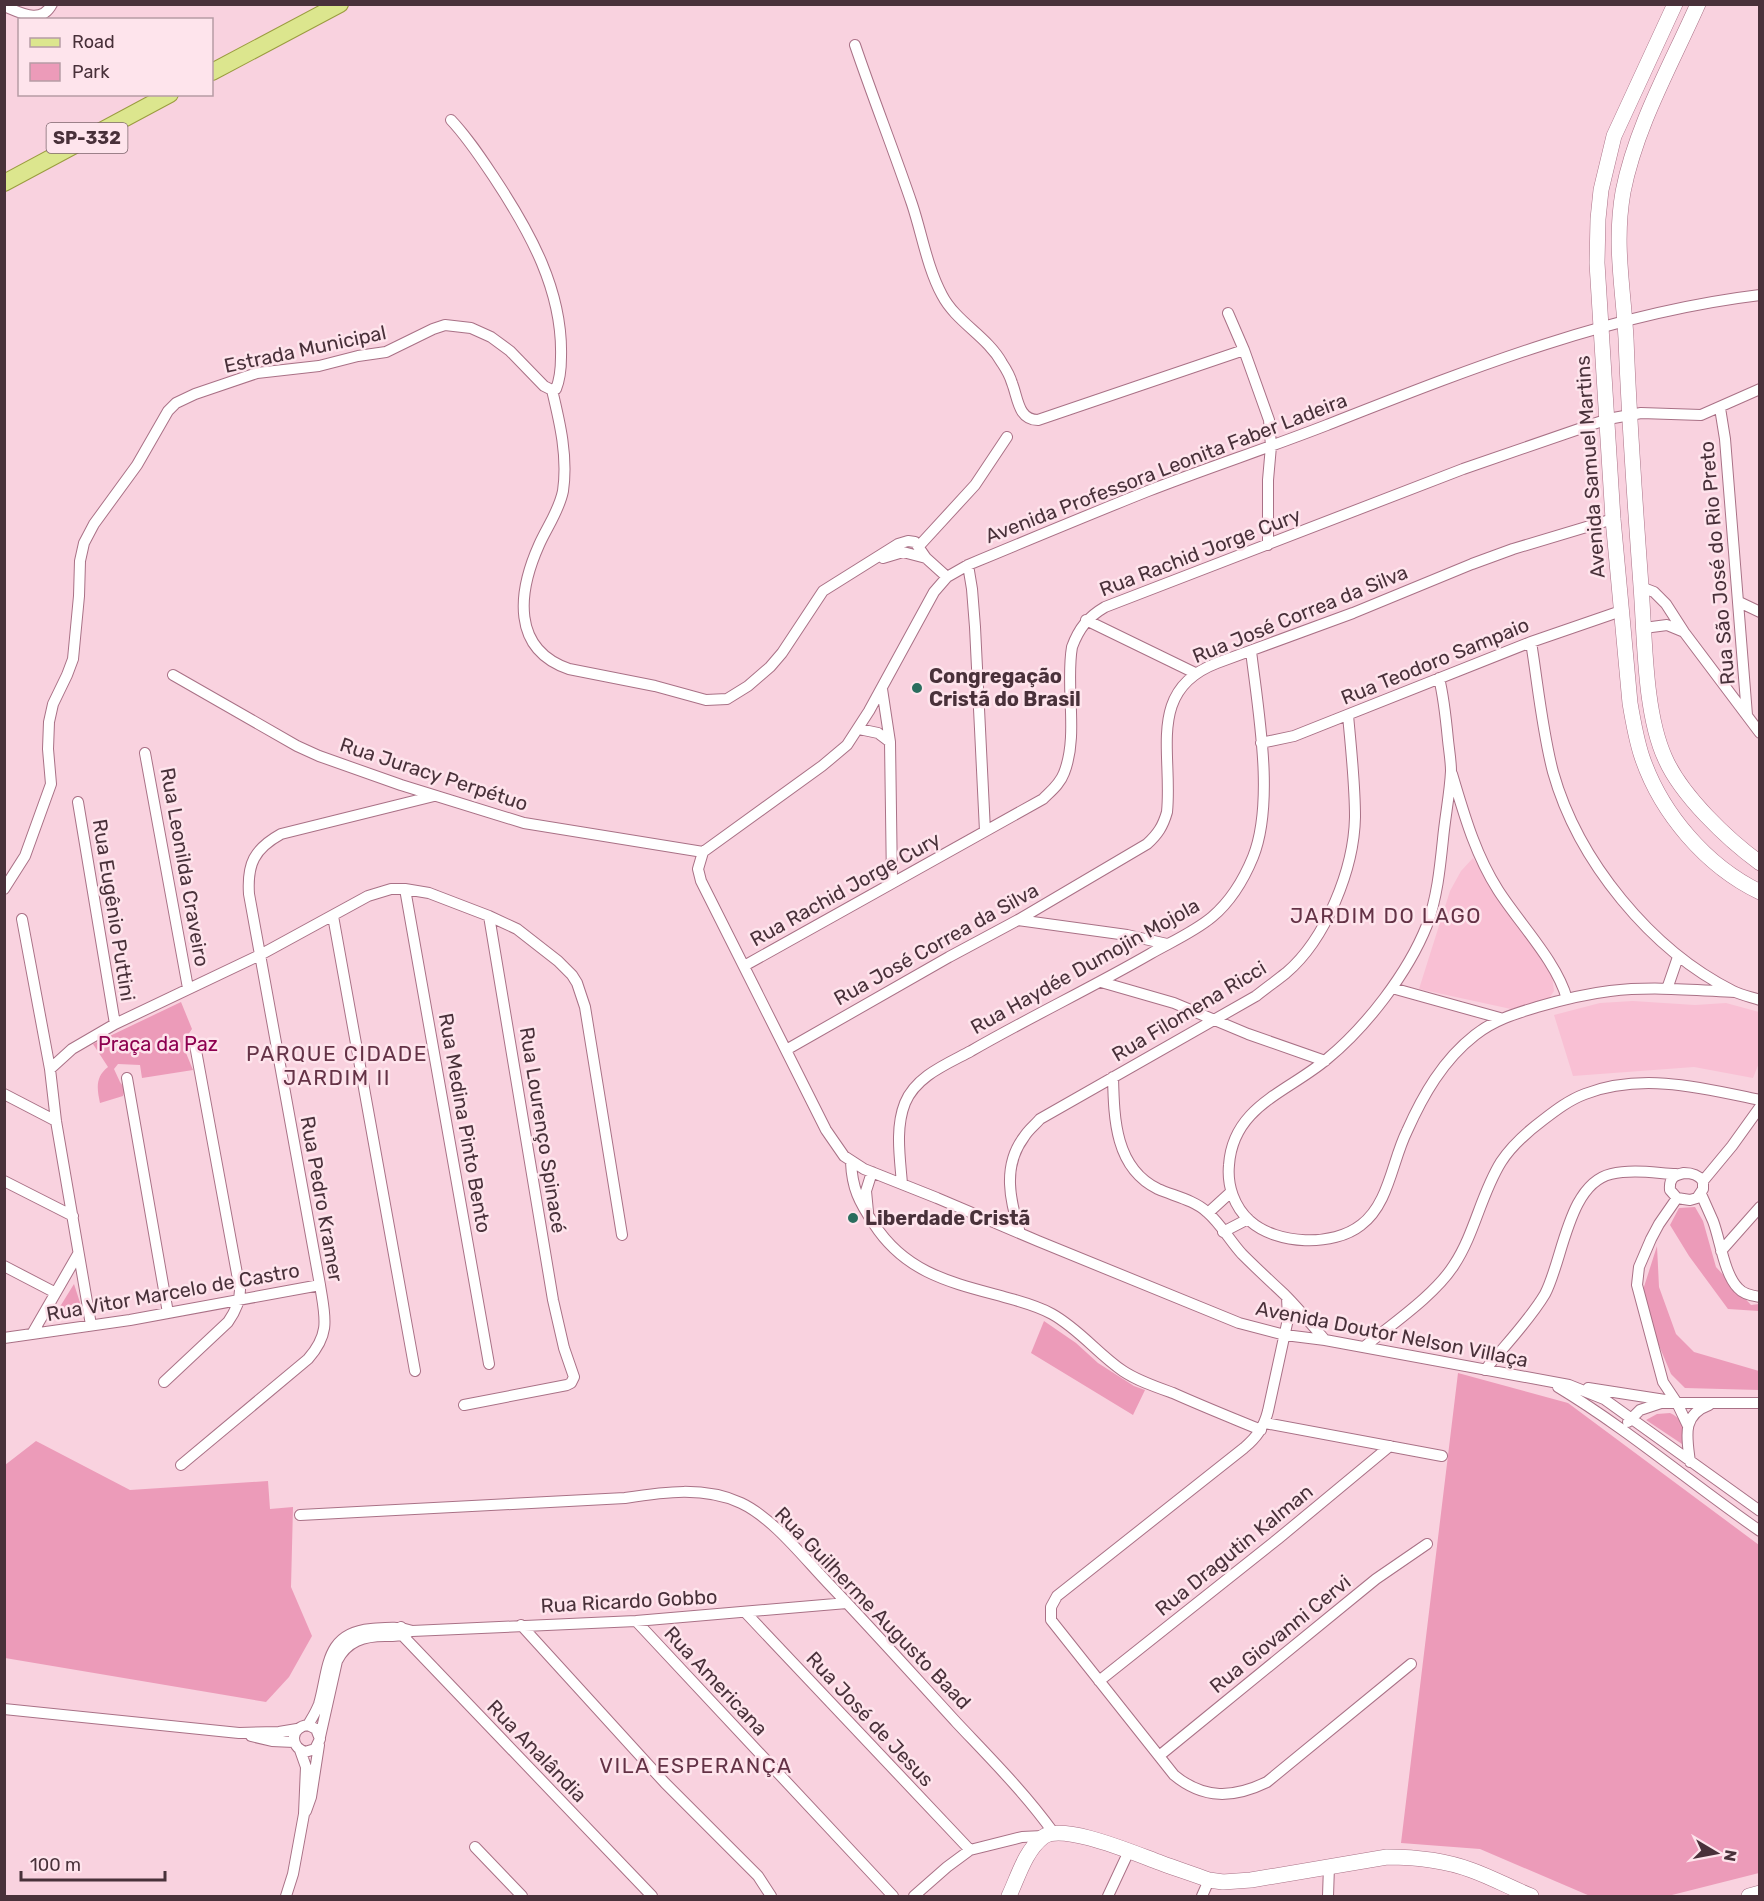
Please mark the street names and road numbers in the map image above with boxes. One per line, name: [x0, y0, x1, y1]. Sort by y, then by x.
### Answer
road number: SP-332: [46, 123, 128, 153]
street label: Estrada Municipal: [222, 320, 388, 378]
street label: Avenida Samuel Martins: [1570, 355, 1610, 579]
street label: Avenida Professora Leonita Faber Ladeira: [982, 388, 1350, 548]
street label: Rua São José do Rio Preto: [1694, 440, 1740, 686]
street label: Rua Rachid Jorge Cury: [1096, 503, 1304, 601]
street label: Rua José Correa da Silva: [1189, 560, 1411, 668]
street label: Rua Teodoro Sampaio: [1337, 612, 1533, 710]
street label: Rua Juracy Perpétuo: [337, 732, 531, 816]
street label: Rua Leonilda Craveiro: [156, 766, 214, 968]
street label: Rua Eugênio Puttini: [88, 817, 140, 1003]
street label: Rua Rachid Jorge Cury: [746, 827, 944, 951]
street label: Rua José Correa da Silva: [830, 878, 1042, 1010]
street label: Rua Haydée Dumojin Mojola: [966, 893, 1204, 1039]
street label: Rua Filomena Ricci: [1107, 955, 1271, 1067]
street label: Rua Medina Pinto Bento: [434, 1011, 496, 1235]
street label: Rua Lourenço Spinacé: [515, 1025, 571, 1235]
street label: Rua Pedro Kramer: [296, 1114, 348, 1284]
street label: Rua Vitor Marcelo de Castro: [44, 1258, 302, 1326]
street label: Avenida Doutor Nelson Villaça: [1254, 1296, 1530, 1372]
street label: Rua Dragutin Kalman: [1150, 1479, 1318, 1621]
street label: Rua Guilherme Augusto Baad: [770, 1502, 976, 1714]
street label: Rua Giovanni Cervi: [1205, 1570, 1355, 1698]
street label: Rua Ricardo Gobbo: [540, 1584, 718, 1618]
street label: Rua Americana: [659, 1621, 773, 1741]
street label: Rua José de Jesus: [801, 1647, 939, 1791]
street label: Rua Analândia: [482, 1695, 592, 1807]

